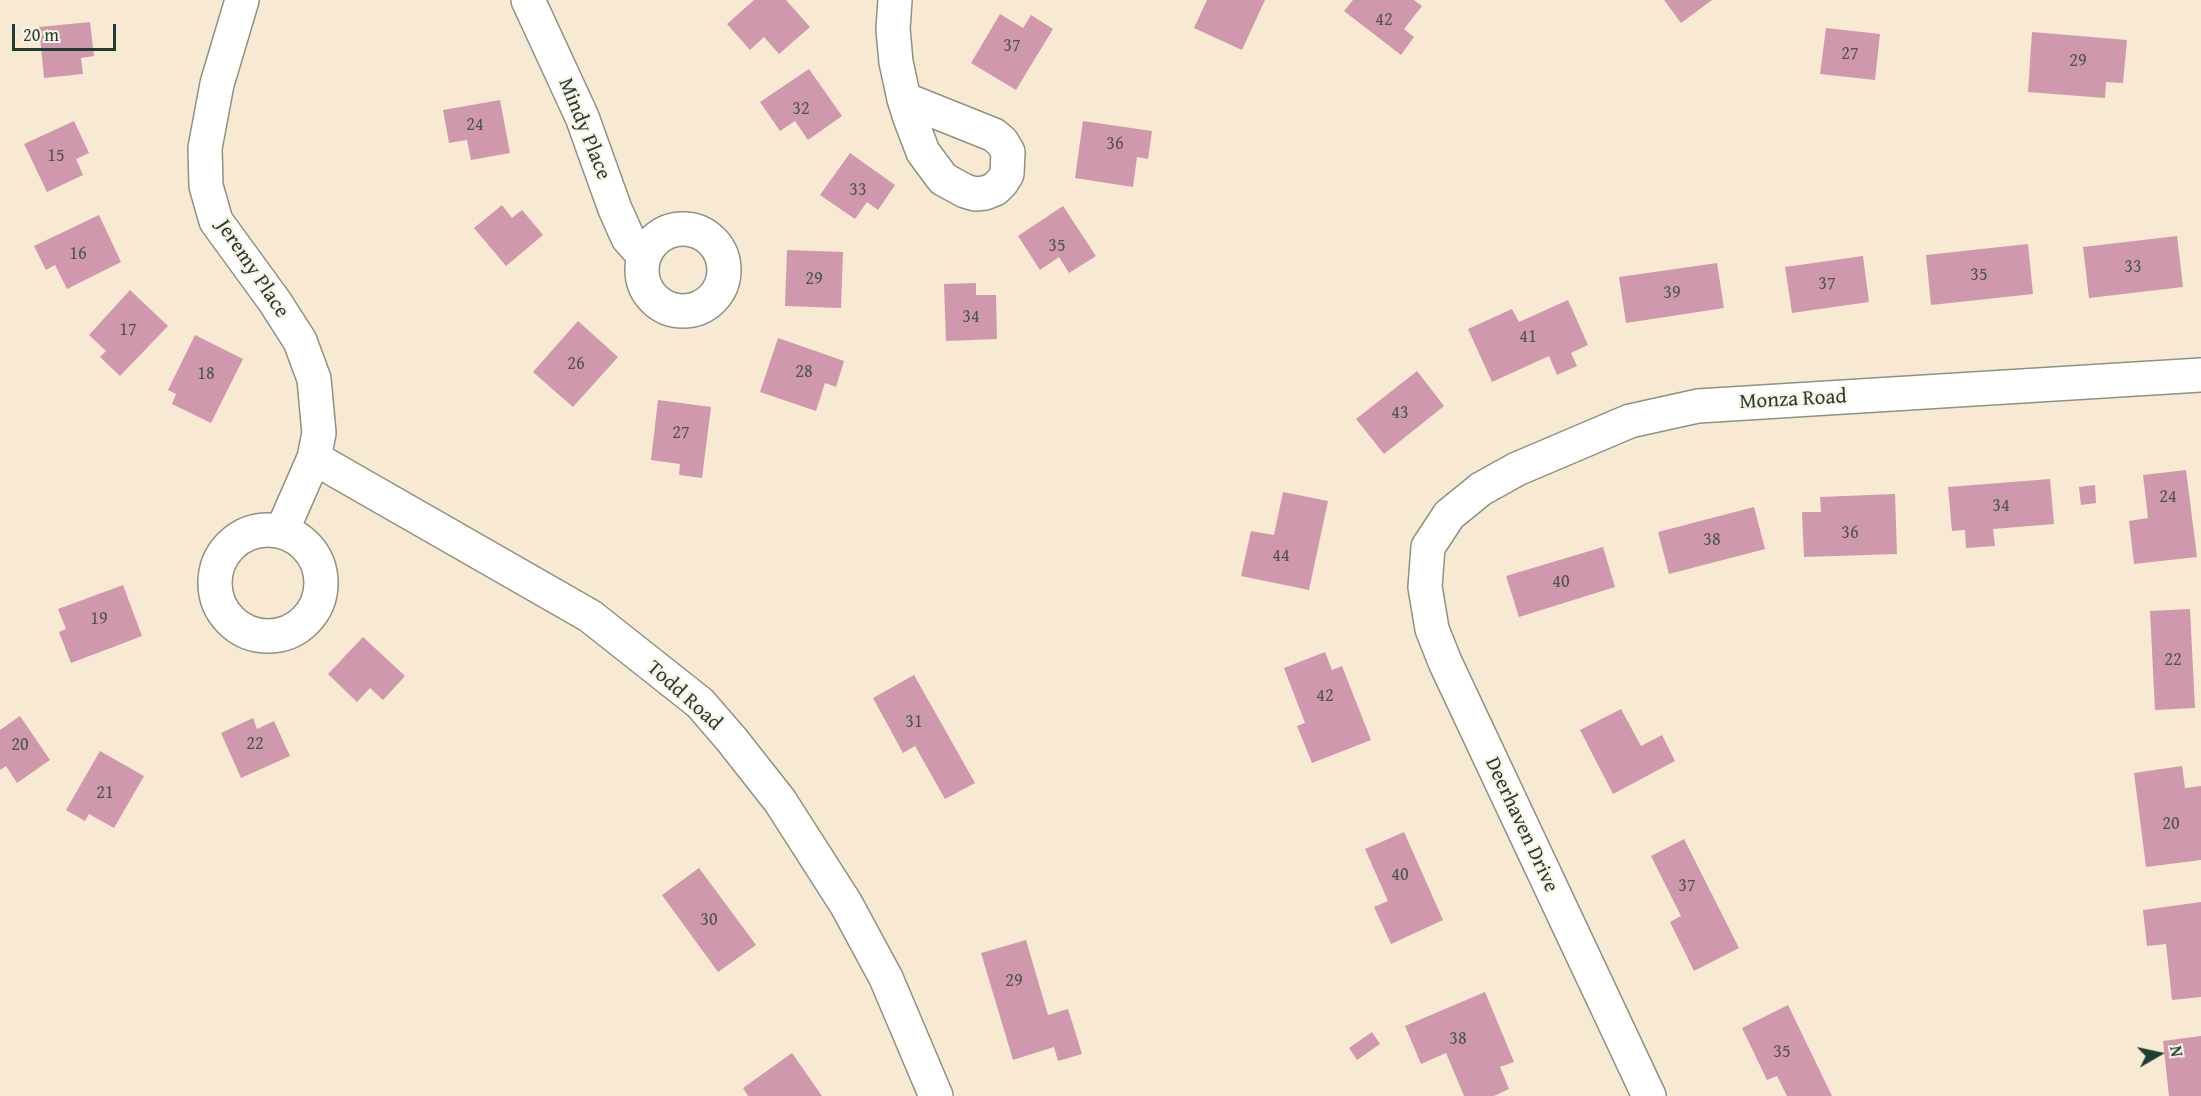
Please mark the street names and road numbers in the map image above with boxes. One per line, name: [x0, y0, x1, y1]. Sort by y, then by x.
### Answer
street label: Mindy Place: [552, 74, 616, 184]
street label: Jeremy Place: [210, 215, 294, 323]
street label: Monza Road: [1739, 385, 1847, 415]
street label: Todd Road: [641, 656, 727, 736]
street label: Deerhaven Drive: [1479, 754, 1563, 896]

